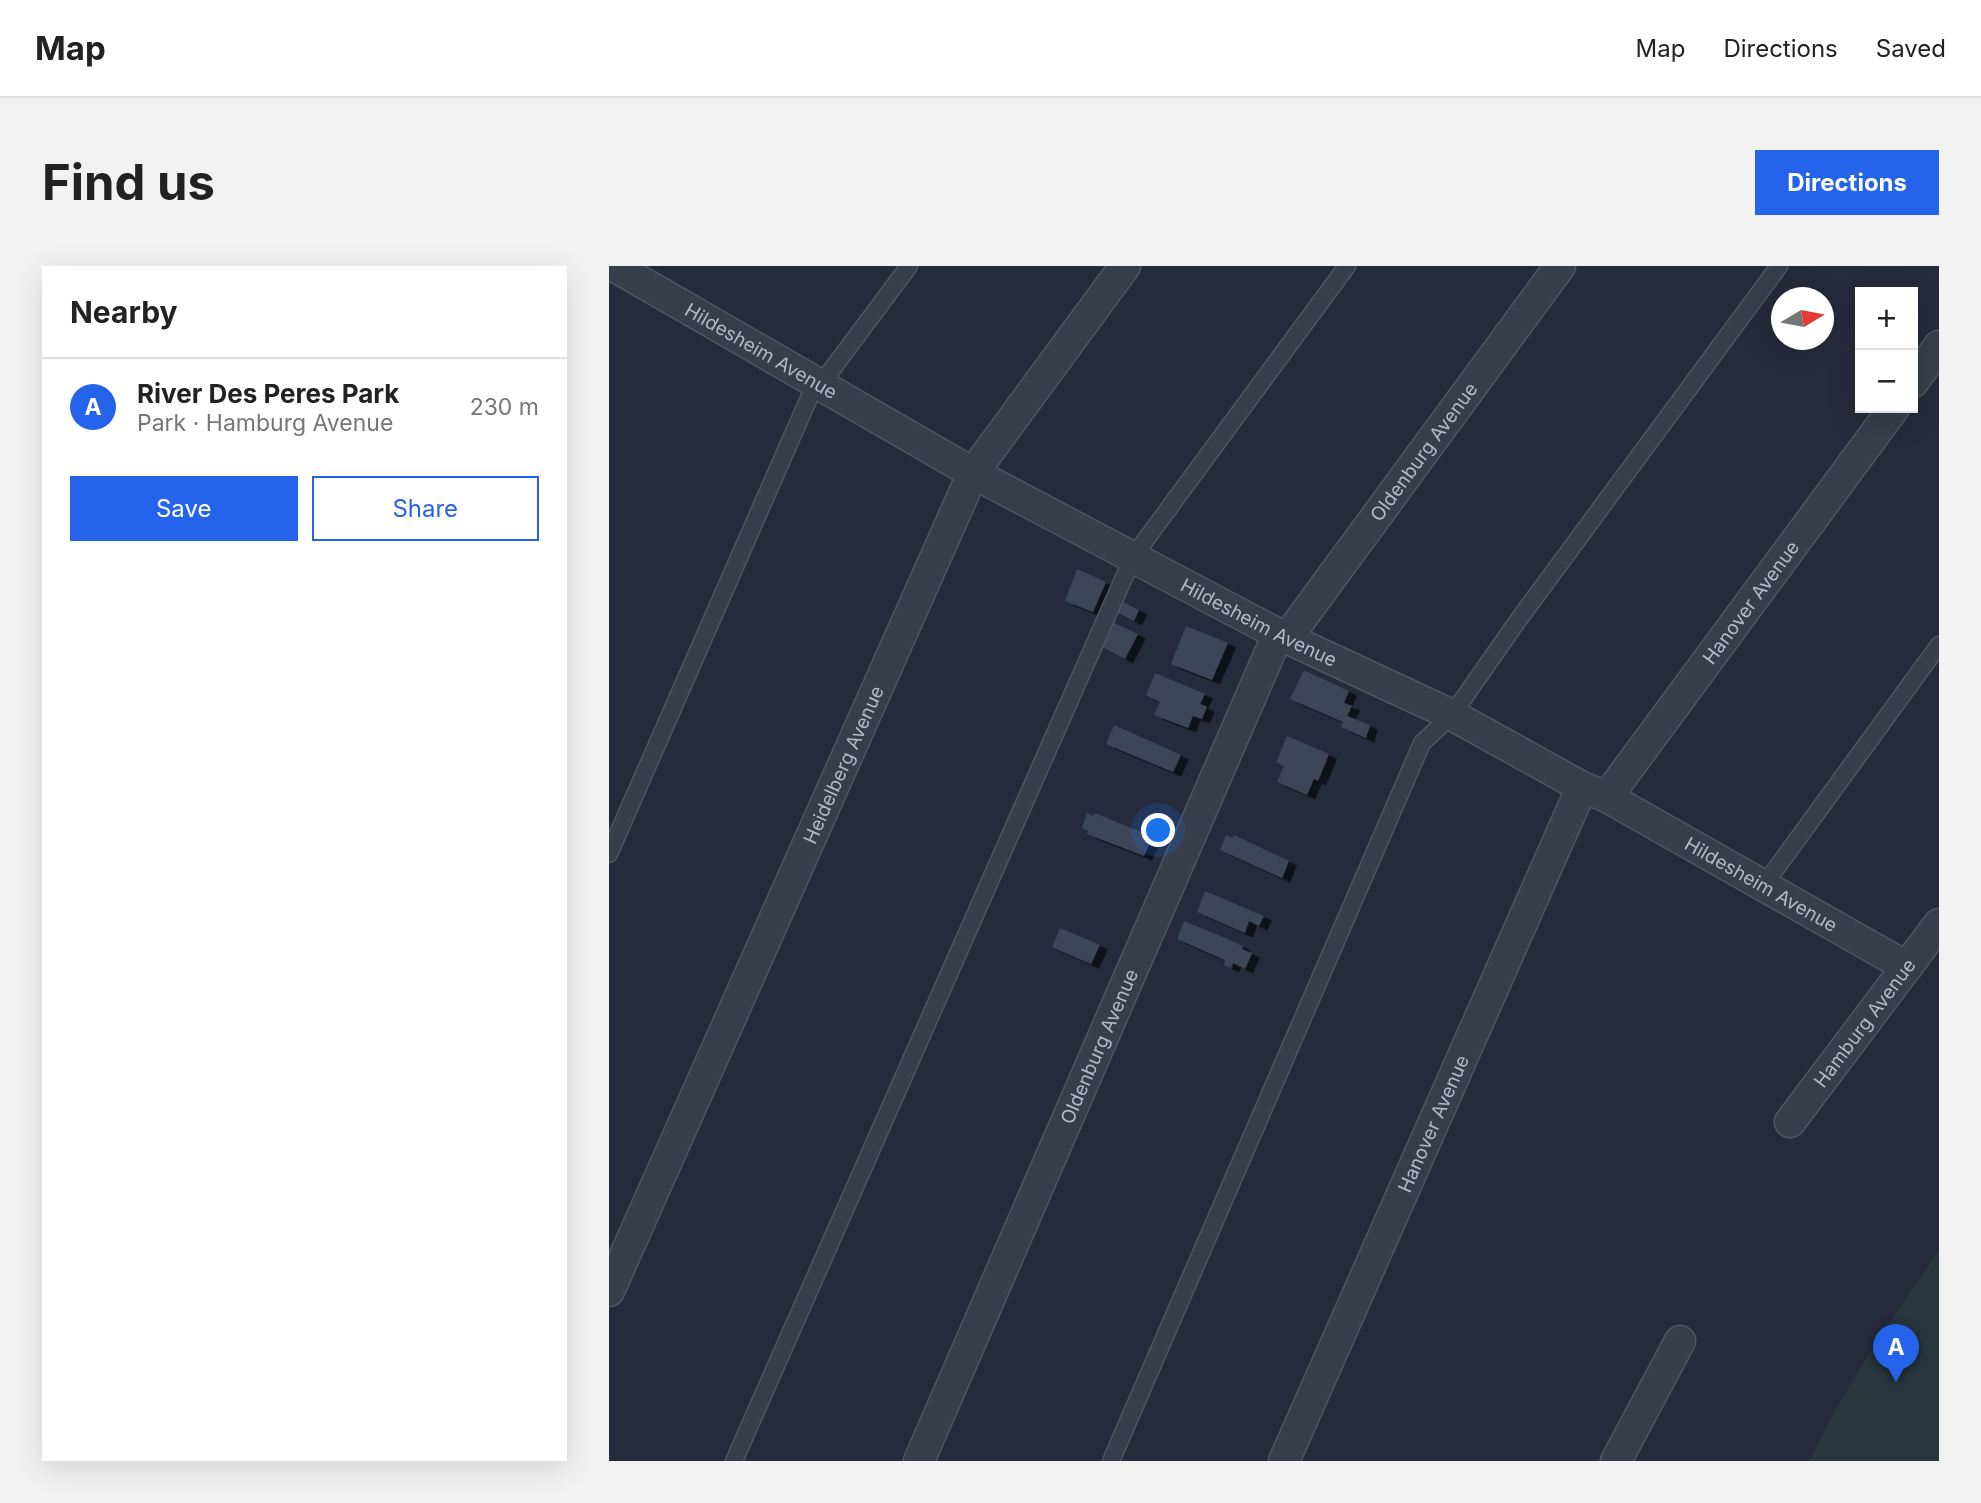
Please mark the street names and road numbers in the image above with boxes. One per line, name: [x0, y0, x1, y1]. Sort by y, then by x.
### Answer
street label: Hildesheim Avenue: [681, 298, 841, 404]
street label: Oldenburg Avenue: [1365, 378, 1482, 526]
street label: Hanover Avenue: [1698, 536, 1804, 669]
street label: Hildesheim Avenue: [1177, 573, 1341, 671]
street label: Heidelberg Avenue: [798, 682, 888, 847]
street label: Hildesheim Avenue: [1681, 832, 1842, 937]
street label: Hamburg Avenue: [1809, 954, 1920, 1092]
street label: Oldenburg Avenue: [1055, 965, 1143, 1127]
street label: Hanover Avenue: [1393, 1051, 1474, 1196]

